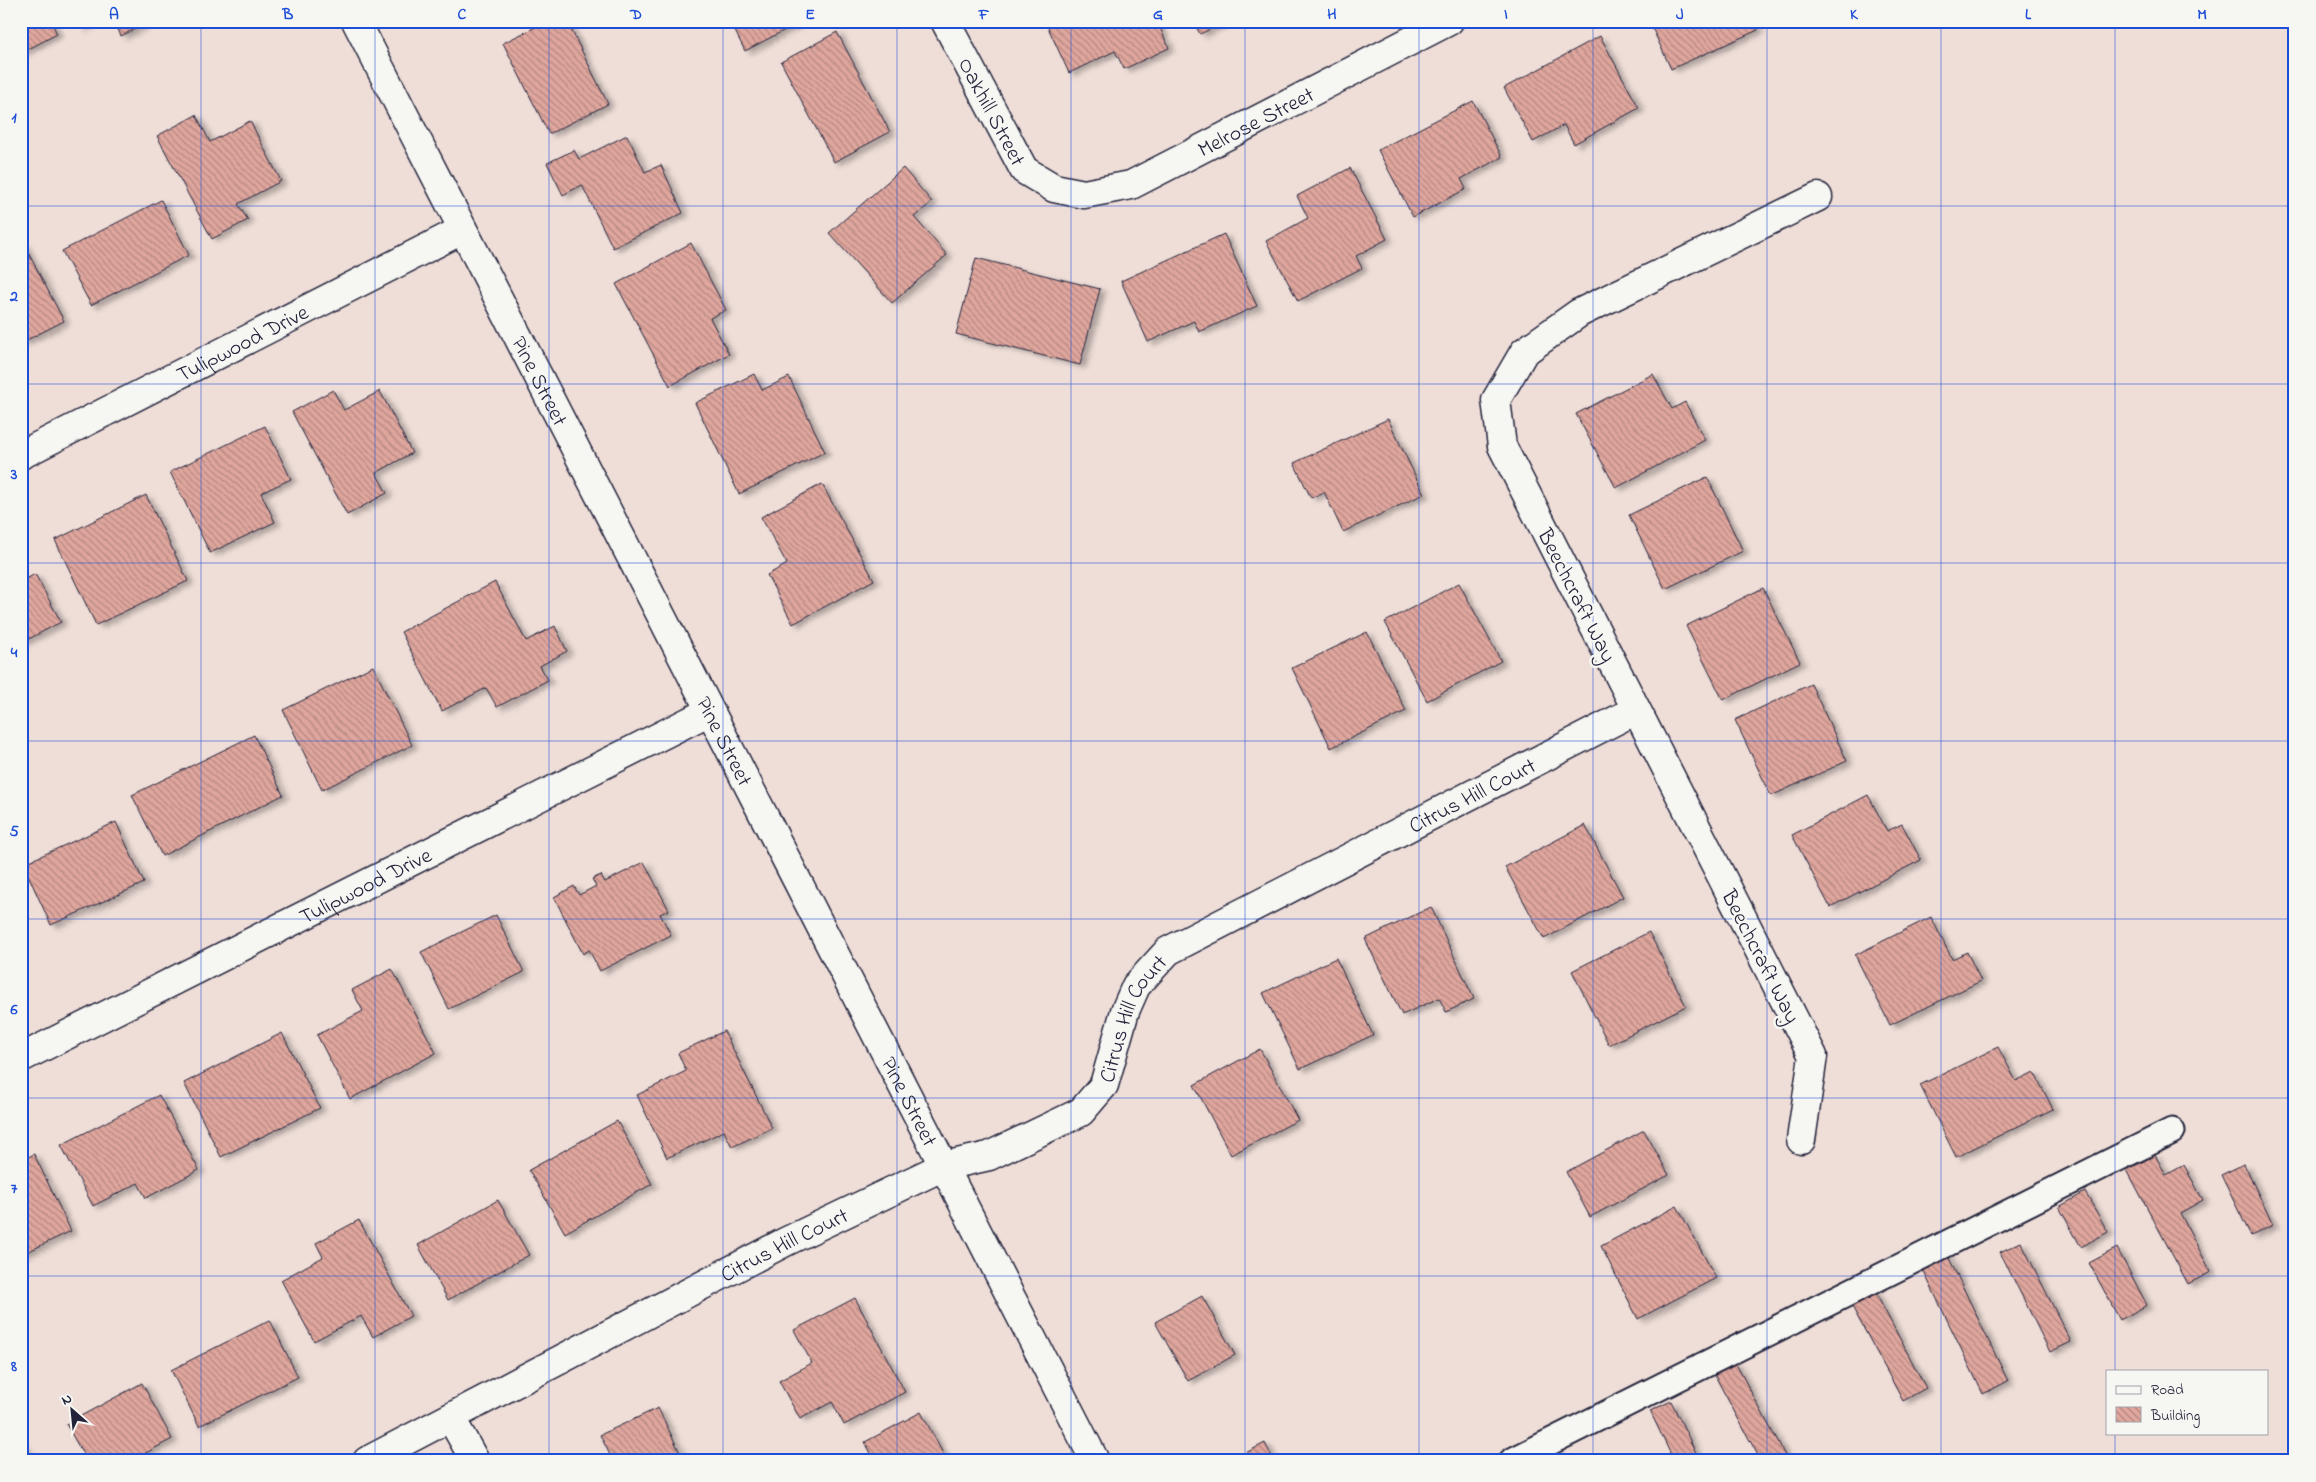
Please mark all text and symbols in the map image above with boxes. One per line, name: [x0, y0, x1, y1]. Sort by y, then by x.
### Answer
text: A: [109, 3, 119, 27]
text: B: [282, 3, 294, 27]
text: C: [458, 3, 467, 27]
text: D: [629, 3, 642, 27]
text: E: [805, 3, 815, 27]
text: F: [978, 3, 990, 27]
text: G: [1153, 3, 1163, 27]
text: H: [1327, 3, 1337, 27]
text: I: [1504, 3, 1508, 27]
text: J: [1676, 3, 1684, 27]
text: K: [1850, 3, 1859, 27]
text: L: [2025, 3, 2032, 27]
text: M: [2197, 3, 2207, 27]
street label: Oakhill Street: [948, 53, 1032, 173]
street label: Melrose Street: [1193, 80, 1321, 167]
text: 1: [11, 106, 17, 130]
text: 2: [9, 285, 18, 309]
street label: Tulipwood Drive: [172, 298, 315, 392]
street label: Pine Street: [501, 331, 574, 433]
text: 3: [10, 463, 18, 487]
street label: Beechcraft Way: [1526, 523, 1623, 669]
text: 4: [10, 641, 18, 665]
street label: Pine Street: [686, 692, 759, 793]
street label: Citrus Hill Court: [1404, 751, 1543, 843]
text: 5: [9, 820, 19, 844]
street label: Tulipwood Drive: [294, 841, 438, 934]
street label: Beechcraft Way: [1710, 884, 1807, 1030]
street label: Citrus Hill Court: [1092, 948, 1177, 1087]
text: 6: [9, 998, 18, 1022]
street label: Pine Street: [871, 1052, 944, 1153]
text: 7: [11, 1177, 18, 1201]
street label: Citrus Hill Court: [715, 1201, 855, 1292]
text: 8: [10, 1355, 17, 1379]
legend: [2106, 1370, 2268, 1434]
text: Road: [2151, 1379, 2184, 1401]
north arrow: [48, 1384, 98, 1434]
text: N: [58, 1388, 76, 1411]
text: Building: [2150, 1405, 2200, 1428]

